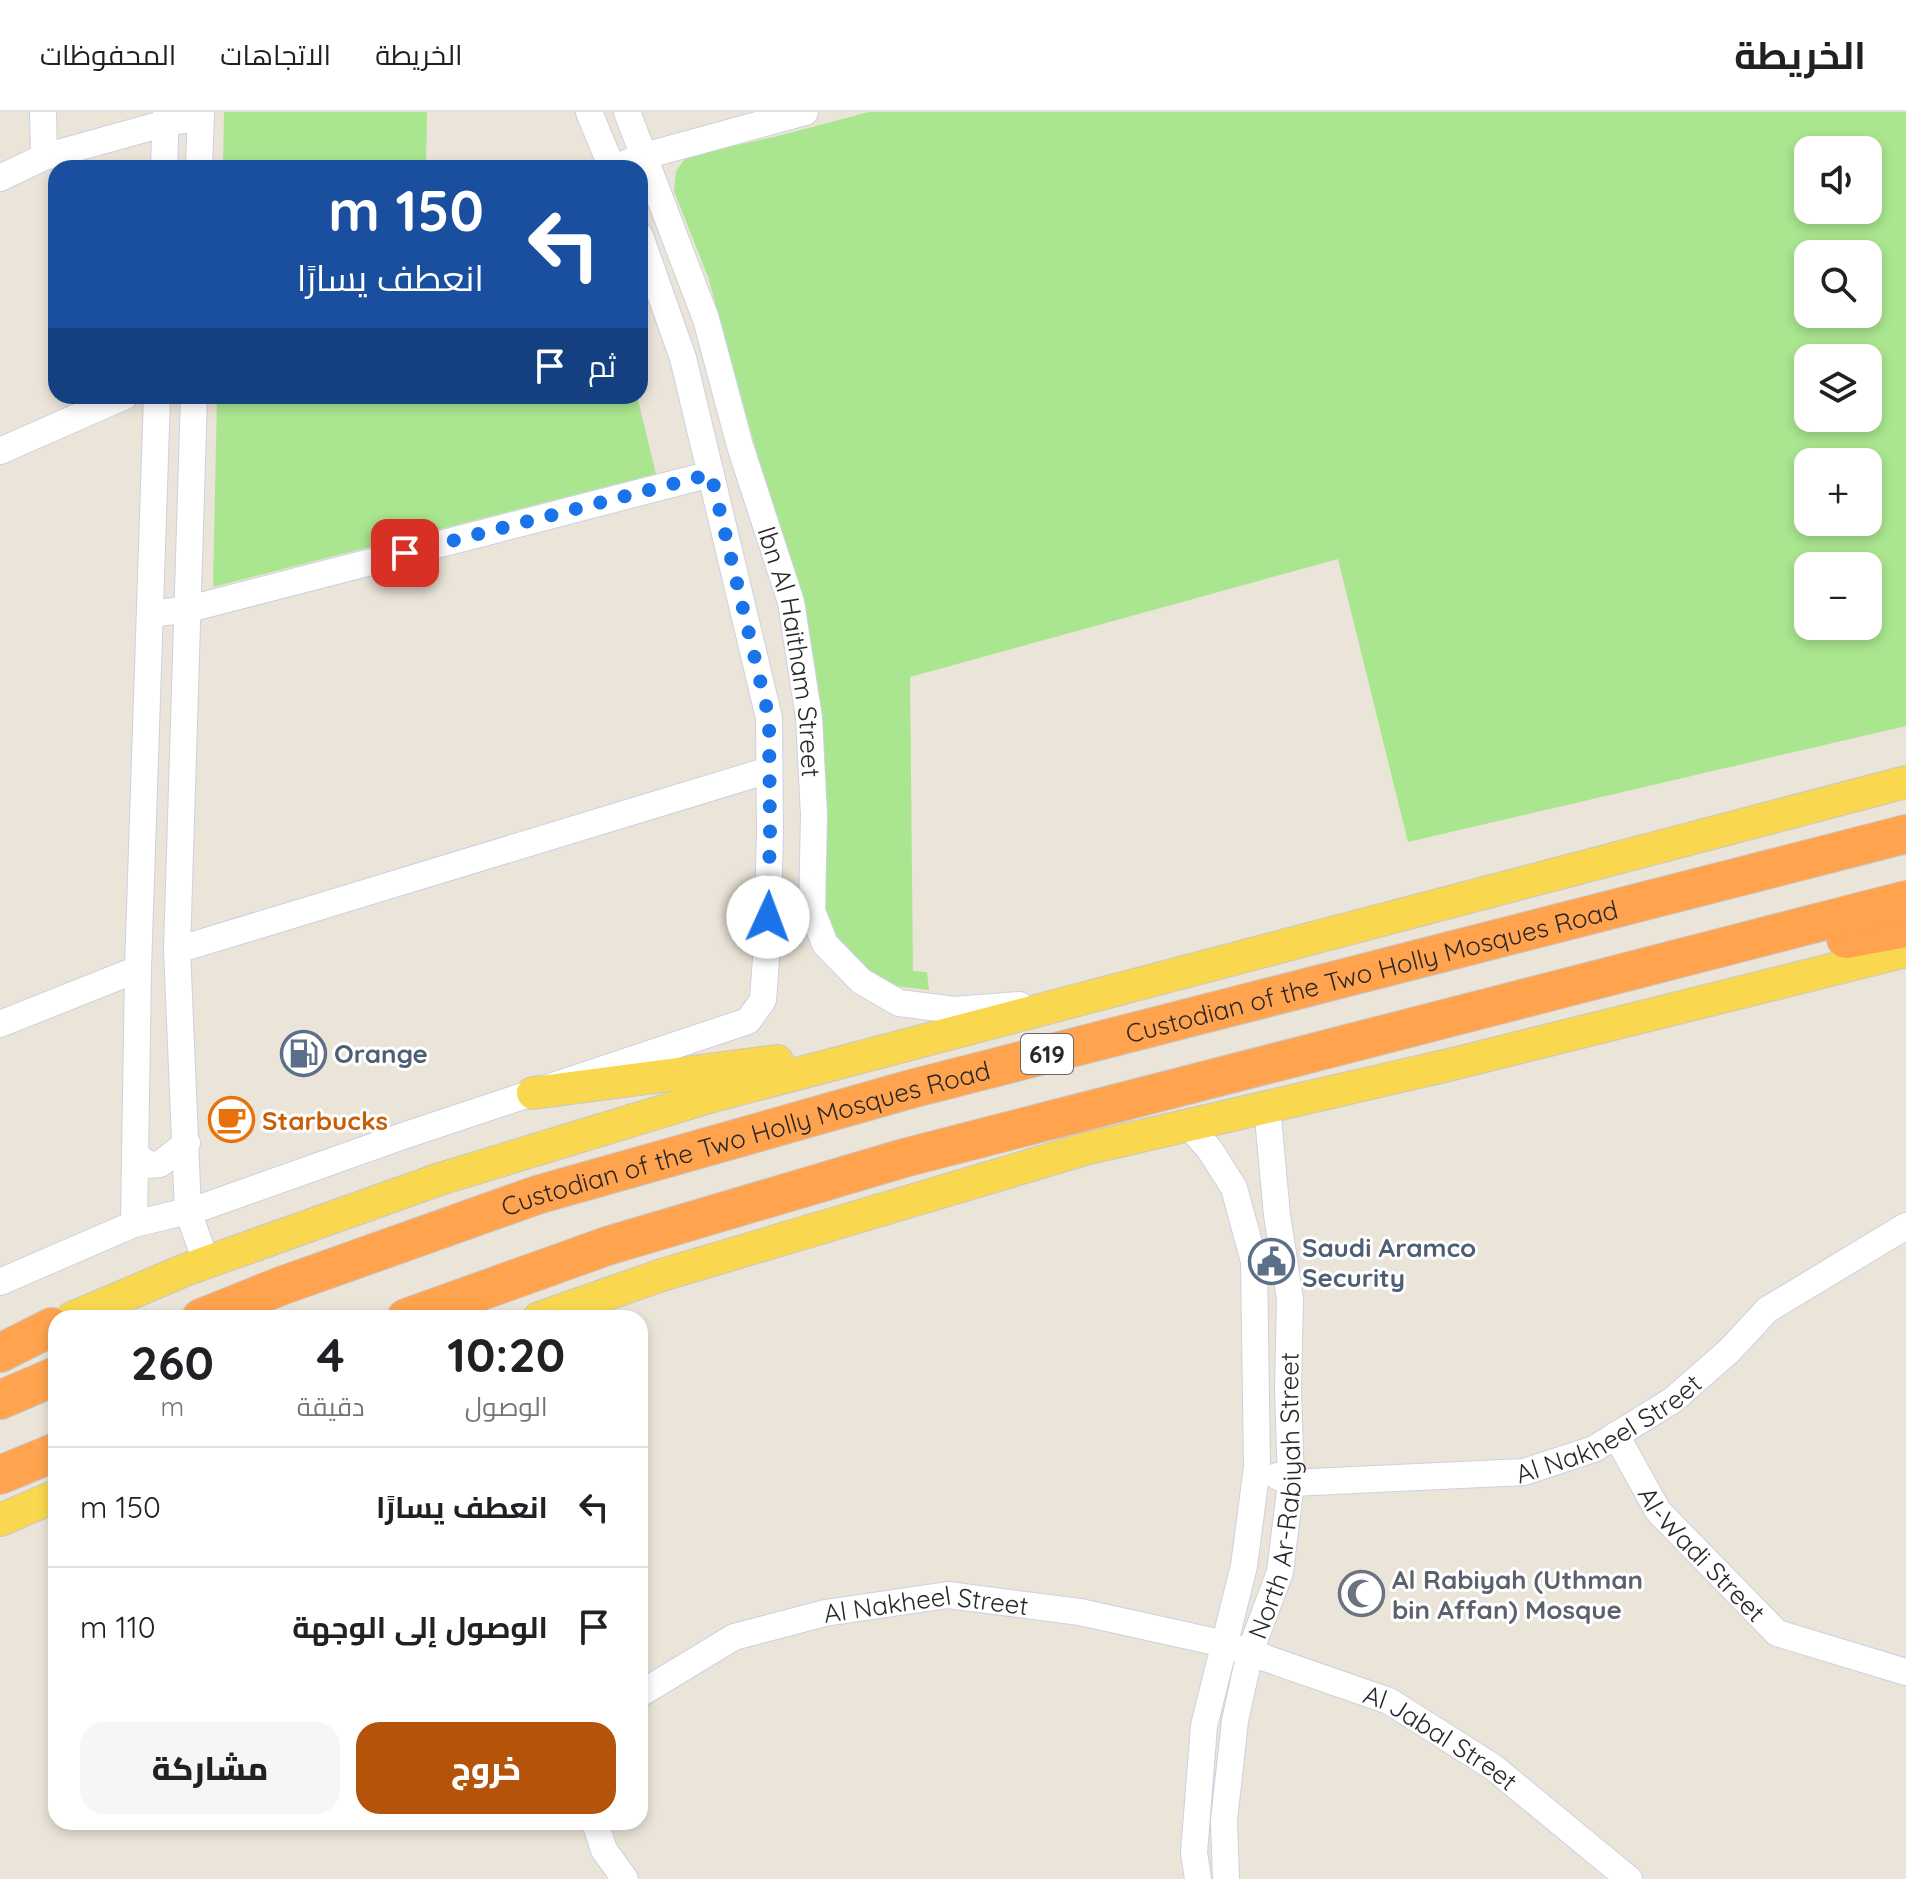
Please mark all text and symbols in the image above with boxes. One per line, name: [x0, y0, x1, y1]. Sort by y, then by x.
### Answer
text: الخريطة: [1734, 31, 1866, 79]
text: المحفوظات: [40, 37, 176, 72]
text: الاتجاهات: [220, 37, 331, 72]
text: الخريطة: [375, 37, 463, 72]
map controls: [1794, 136, 1882, 640]
button: sound: [1794, 136, 1882, 224]
text: 150 m: [328, 175, 484, 245]
icon: left: [512, 192, 616, 296]
button: search: [1794, 240, 1882, 328]
text: انعطف يسارًا: [297, 255, 484, 300]
icon: arrive: [528, 344, 572, 388]
button: layers: [1794, 344, 1882, 432]
text: ثم: [588, 347, 616, 385]
button: +: [1794, 448, 1882, 536]
pin: [371, 519, 439, 587]
street label: Ibn Al Haitham Street: [751, 522, 829, 778]
icon: arrive: [383, 531, 427, 575]
button: −: [1794, 552, 1882, 640]
position arrow: [726, 875, 810, 959]
street label: Custodian of the Two Holly Mosques Road: [1122, 892, 1621, 1050]
fuel station icon: Orange: [279, 1029, 327, 1077]
road number: 619: [1021, 1034, 1073, 1074]
place label: Orange: [334, 1037, 428, 1070]
street label: Custodian of the Two Holly Mosques Road: [496, 1053, 993, 1223]
cafe icon: Starbucks: [207, 1096, 255, 1144]
place label: Starbucks: [262, 1104, 388, 1137]
place label: Saudi Aramco Security: [1302, 1231, 1476, 1294]
public building icon: Saudi Aramco Security: [1247, 1238, 1295, 1286]
text: 4: [317, 1324, 345, 1384]
text: 10:20: [447, 1324, 565, 1384]
text: 260: [131, 1332, 214, 1392]
street label: North Ar-Rabiyah Street: [1240, 1352, 1308, 1643]
street label: Al Nakheel Street: [1511, 1367, 1708, 1490]
text: m: [161, 1390, 184, 1423]
text: دقيقة: [297, 1390, 364, 1423]
text: الوصول: [465, 1390, 548, 1423]
street label: Al-Wadi Street: [1631, 1481, 1773, 1628]
icon: left: [572, 1485, 616, 1529]
text: 150 m: [80, 1488, 161, 1526]
text: انعطف يسارًا: [376, 1488, 548, 1526]
place label: Al Rabiyah (Uthman bin Affan) Mosque: [1392, 1563, 1643, 1626]
mosque icon: Al Rabiyah (Uthman bin Affan) Mosque: [1337, 1570, 1385, 1618]
street label: Al Nakheel Street: [821, 1578, 1031, 1630]
icon: arrive: [572, 1605, 616, 1649]
text: 110 m: [80, 1608, 156, 1646]
text: الوصول إلى الوجهة: [292, 1608, 548, 1646]
street label: Al Jabal Street: [1359, 1677, 1525, 1797]
button: مشاركة: [80, 1722, 340, 1814]
button: خروج: [356, 1722, 616, 1814]

